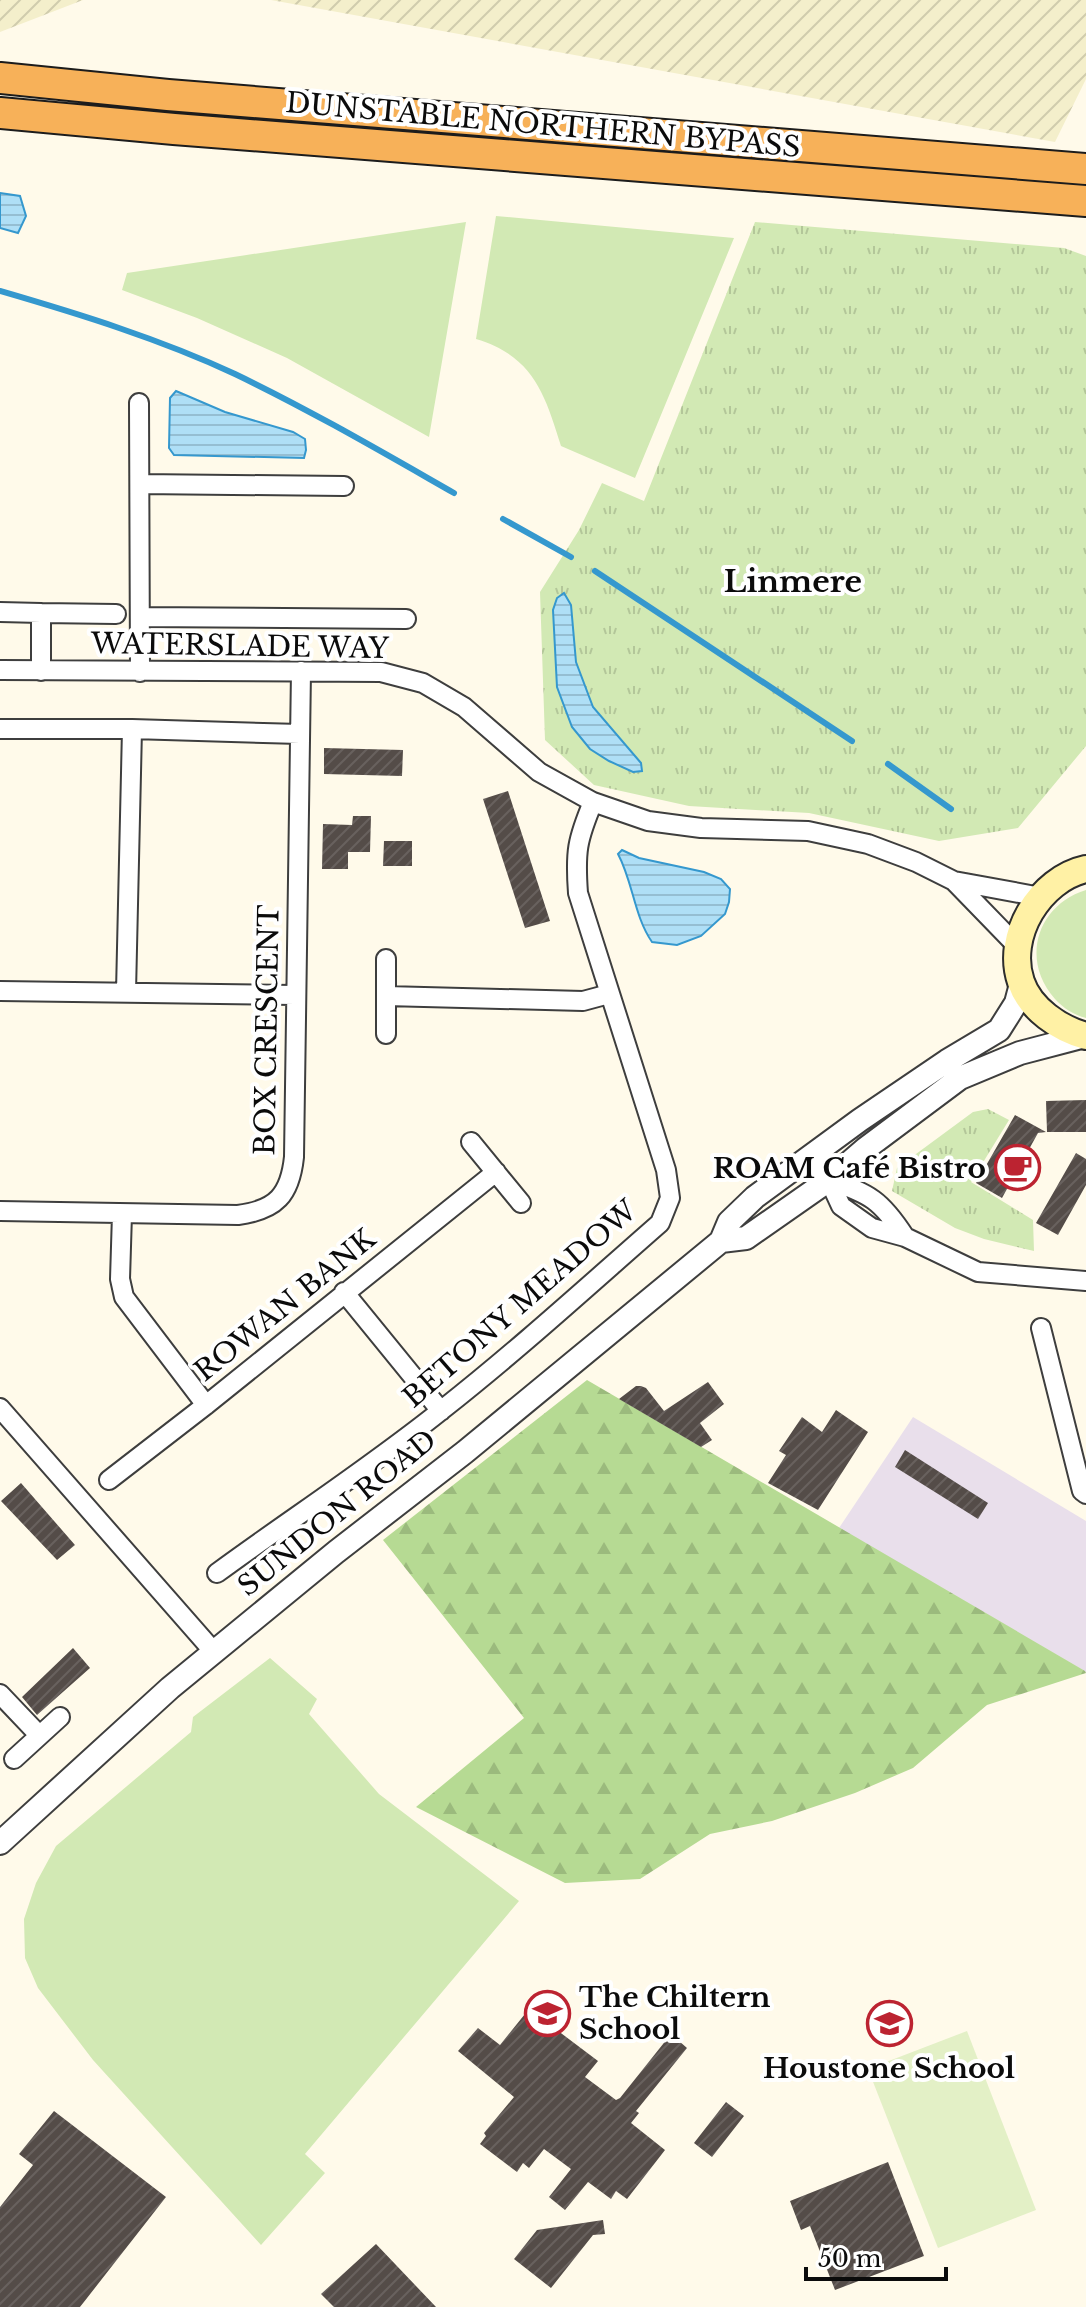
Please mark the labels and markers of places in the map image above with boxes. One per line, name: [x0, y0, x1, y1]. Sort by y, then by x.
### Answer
cafe icon: ROAM Café Bistro: [993, 1144, 1041, 1192]
place label: ROAM Café Bistro: [713, 1151, 986, 1186]
place label: The Chiltern School: [579, 1980, 770, 2047]
school or university icon: The Chiltern School: [524, 1989, 572, 2037]
school or university icon: Houstone School: [865, 2000, 913, 2048]
place label: Houstone School: [763, 2051, 1015, 2086]

